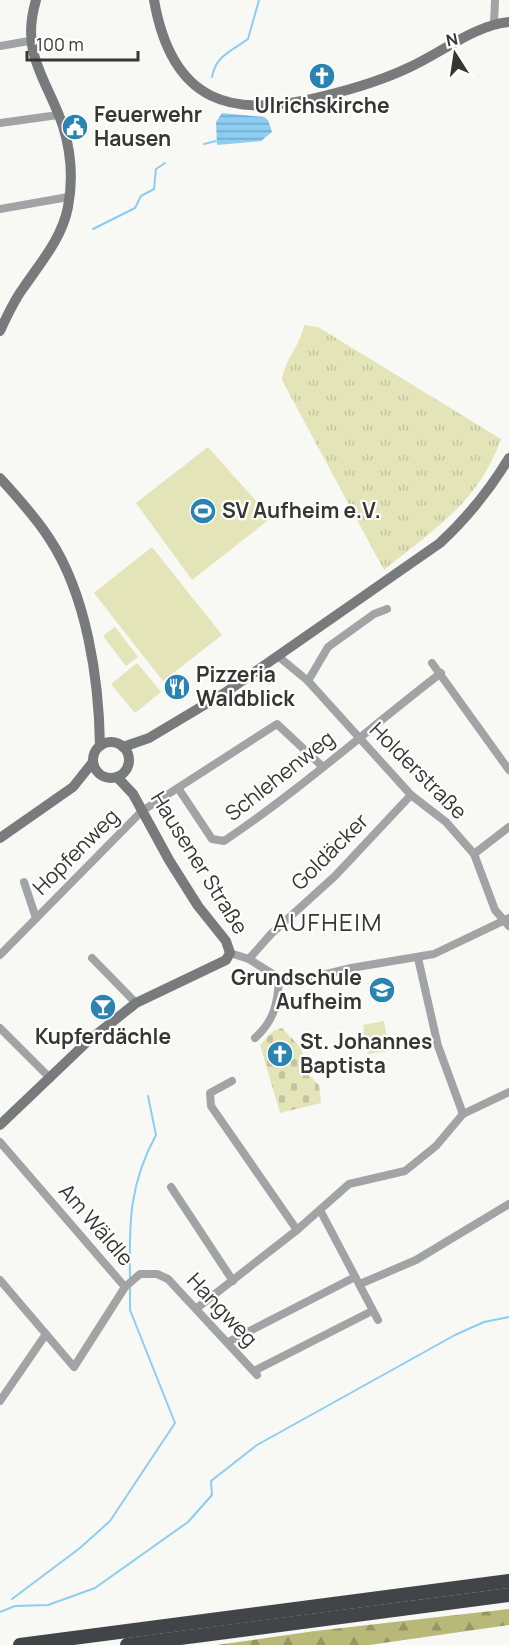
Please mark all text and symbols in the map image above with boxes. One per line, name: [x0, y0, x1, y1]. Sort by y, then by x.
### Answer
scale bar: [27, 24, 138, 62]
north arrow: [425, 24, 485, 84]
text: N: [444, 27, 460, 51]
text: 100 m: [36, 32, 84, 56]
church icon: Ulrichskirche: [307, 61, 337, 91]
place label: Ulrichskirche: [254, 91, 390, 119]
place label: Feuerwehr Hausen: [94, 100, 202, 152]
public building icon: Feuerwehr Hausen: [60, 112, 90, 142]
sports icon: SV Aufheim e.V.: [188, 496, 218, 526]
place label: SV Aufheim e.V.: [222, 496, 381, 524]
place label: Pizzeria Waldblick: [196, 660, 295, 712]
restaurant icon: Pizzeria Waldblick: [162, 672, 192, 702]
street label: Holderstraße: [364, 716, 473, 825]
street label: Schlehenweg: [219, 724, 340, 827]
street label: Hausener Straße: [145, 786, 255, 939]
street label: Hopfenweg: [26, 802, 124, 900]
street label: Goldäcker: [285, 806, 374, 896]
district label: AUFHEIM: [273, 905, 383, 938]
place label: Grundschule Aufheim: [231, 963, 362, 1015]
school or university icon: Grundschule Aufheim: [367, 975, 397, 1005]
bar icon: Kupferdächle: [88, 992, 118, 1022]
place label: Kupferdächle: [35, 1022, 171, 1050]
place label: St. Johannes Baptista: [300, 1027, 432, 1079]
church icon: St. Johannes Baptista: [265, 1039, 295, 1069]
street label: Am Wäldle: [53, 1177, 140, 1271]
street label: Hangweg: [181, 1266, 264, 1352]

